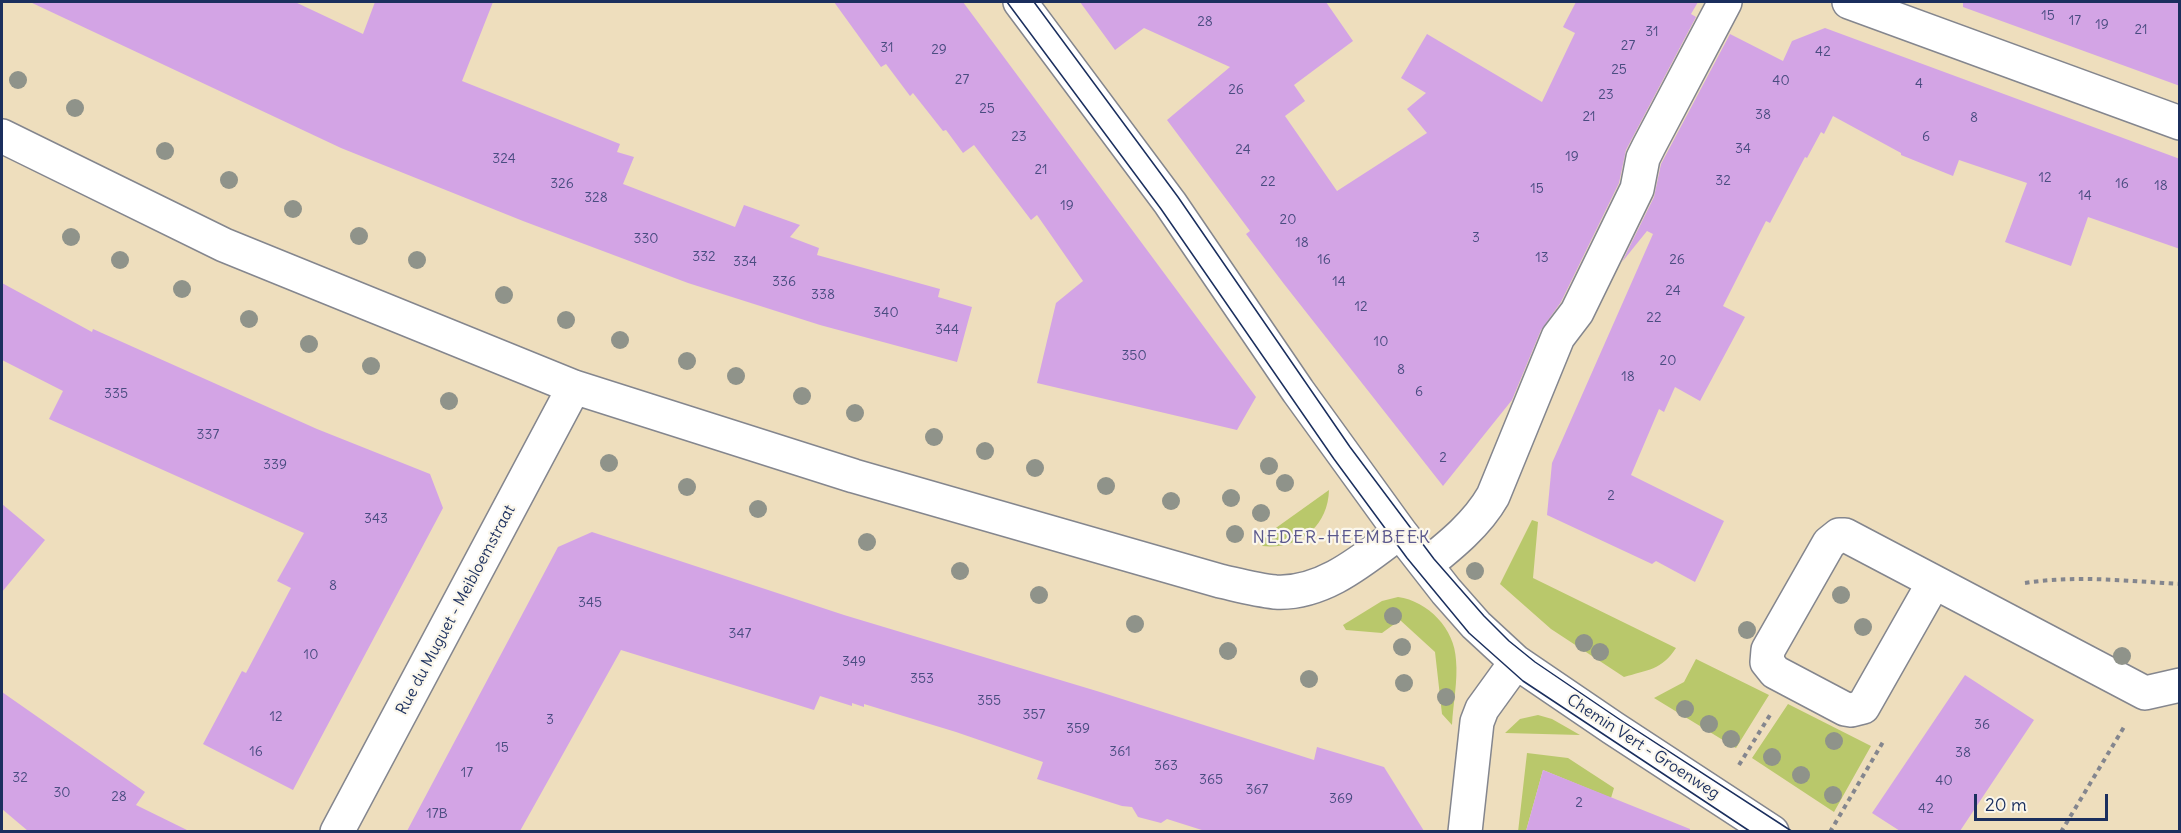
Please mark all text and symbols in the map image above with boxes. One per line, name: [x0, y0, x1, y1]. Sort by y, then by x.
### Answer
house number: 15: [2041, 8, 2055, 24]
house number: 17: [2069, 13, 2081, 29]
house number: 28: [1197, 14, 1213, 30]
house number: 19: [2095, 17, 2109, 33]
house number: 21: [2134, 22, 2148, 38]
house number: 31: [1645, 24, 1659, 40]
house number: 27: [1621, 38, 1635, 54]
house number: 31: [880, 40, 894, 56]
house number: 29: [931, 42, 947, 58]
house number: 42: [1815, 44, 1831, 60]
house number: 25: [1611, 62, 1627, 78]
house number: 27: [955, 72, 969, 88]
house number: 40: [1772, 73, 1790, 89]
house number: 4: [1915, 76, 1923, 92]
house number: 26: [1228, 82, 1244, 98]
house number: 23: [1598, 87, 1614, 103]
house number: 25: [979, 101, 995, 117]
house number: 38: [1755, 107, 1771, 123]
house number: 21: [1582, 109, 1596, 125]
house number: 8: [1970, 110, 1978, 126]
house number: 23: [1011, 129, 1027, 145]
house number: 6: [1922, 129, 1930, 145]
house number: 34: [1735, 141, 1751, 157]
house number: 24: [1235, 142, 1251, 158]
house number: 19: [1565, 149, 1579, 165]
house number: 324: [492, 151, 516, 167]
house number: 21: [1034, 162, 1048, 178]
house number: 12: [2038, 170, 2052, 186]
house number: 32: [1715, 173, 1731, 189]
house number: 22: [1260, 174, 1276, 190]
house number: 326: [550, 176, 574, 192]
house number: 16: [2115, 176, 2129, 192]
house number: 18: [2154, 178, 2168, 194]
house number: 15: [1530, 181, 1544, 197]
house number: 14: [2078, 188, 2092, 204]
house number: 328: [584, 190, 608, 206]
house number: 19: [1060, 198, 1074, 214]
house number: 20: [1280, 212, 1296, 228]
house number: 3: [1472, 230, 1480, 246]
house number: 330: [633, 231, 659, 247]
house number: 18: [1295, 235, 1309, 251]
house number: 332: [692, 249, 716, 265]
house number: 13: [1535, 250, 1549, 266]
house number: 16: [1317, 252, 1331, 268]
house number: 26: [1669, 252, 1685, 268]
house number: 334: [733, 254, 757, 270]
house number: 336: [772, 274, 796, 290]
house number: 14: [1332, 274, 1346, 290]
house number: 24: [1665, 283, 1681, 299]
house number: 338: [811, 287, 835, 303]
house number: 12: [1354, 299, 1368, 315]
house number: 340: [873, 305, 899, 321]
house number: 22: [1646, 310, 1662, 326]
house number: 344: [935, 322, 959, 338]
house number: 10: [1374, 334, 1388, 350]
house number: 350: [1121, 348, 1147, 364]
house number: 20: [1660, 353, 1676, 369]
house number: 8: [1397, 362, 1405, 378]
house number: 18: [1621, 369, 1635, 385]
house number: 6: [1415, 384, 1423, 400]
house number: 335: [104, 386, 128, 402]
house number: 337: [197, 427, 219, 443]
house number: 2: [1439, 450, 1447, 466]
house number: 339: [263, 457, 287, 473]
house number: 2: [1607, 488, 1615, 504]
street label: Rue du Muguet - Meibloemstraat: [392, 502, 520, 718]
house number: 343: [364, 511, 388, 527]
district label: NEDER-HEEMBEEK: [1253, 527, 1431, 549]
house number: 8: [329, 578, 337, 594]
house number: 345: [578, 595, 602, 611]
house number: 347: [729, 626, 751, 642]
house number: 10: [304, 647, 318, 663]
house number: 349: [842, 654, 866, 670]
house number: 353: [910, 671, 934, 687]
street label: Chemin Vert - Groenweg: [1563, 690, 1723, 804]
house number: 355: [977, 693, 1001, 709]
house number: 357: [1023, 707, 1045, 723]
house number: 12: [269, 709, 283, 725]
house number: 3: [546, 712, 554, 728]
house number: 36: [1974, 717, 1990, 733]
house number: 359: [1066, 721, 1090, 737]
house number: 15: [495, 740, 509, 756]
house number: 16: [249, 744, 263, 760]
house number: 361: [1109, 744, 1131, 760]
house number: 38: [1955, 745, 1971, 761]
house number: 363: [1154, 758, 1178, 774]
house number: 17: [461, 765, 473, 781]
house number: 32: [12, 770, 28, 786]
house number: 365: [1199, 772, 1223, 788]
house number: 40: [1935, 773, 1953, 789]
house number: 367: [1246, 782, 1268, 798]
scale bar: [1977, 782, 2110, 820]
house number: 30: [53, 785, 71, 801]
house number: 28: [111, 789, 127, 805]
house number: 369: [1329, 791, 1353, 807]
text: 20 m: [1985, 793, 2027, 816]
house number: 2: [1575, 795, 1583, 811]
house number: 42: [1918, 801, 1934, 817]
house number: 17B: [426, 806, 448, 822]

